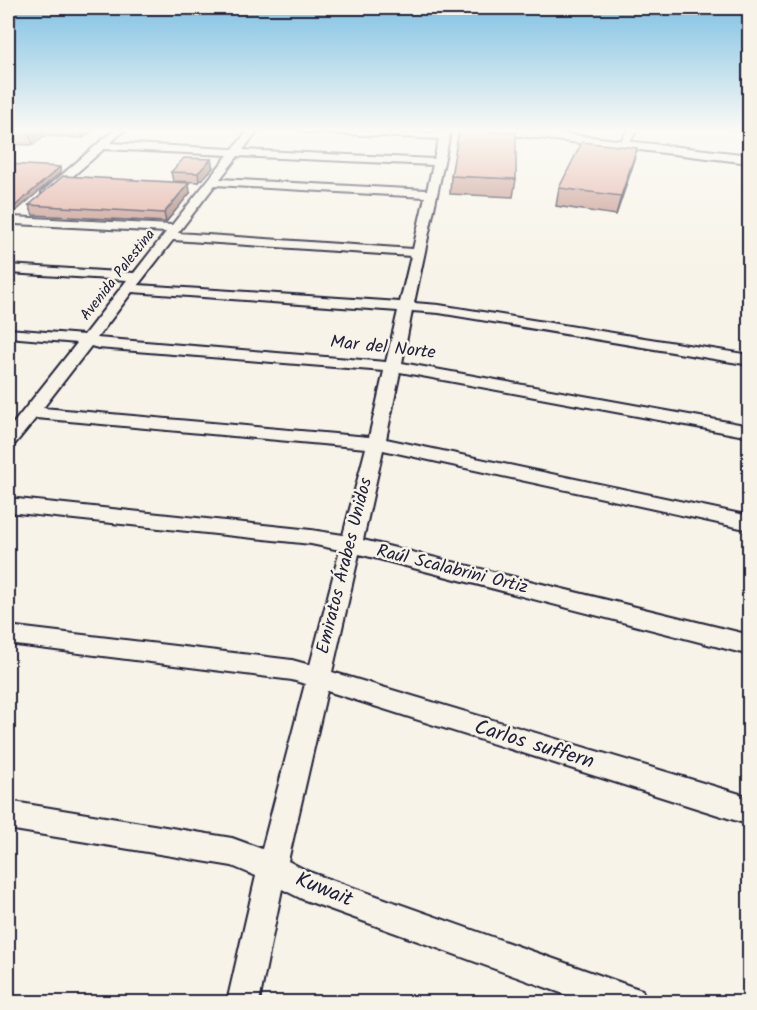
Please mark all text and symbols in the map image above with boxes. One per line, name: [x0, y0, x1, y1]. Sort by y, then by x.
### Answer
street label: Avenida Palestina: [74, 224, 162, 326]
street label: Mar del Norte: [329, 328, 437, 368]
street label: Emiratos Árabes Unidos: [309, 474, 381, 657]
street label: Raúl Scalabrini Ortiz: [373, 537, 531, 603]
street label: Carlos suffern: [470, 711, 598, 779]
street label: Kuwait: [290, 864, 359, 917]

